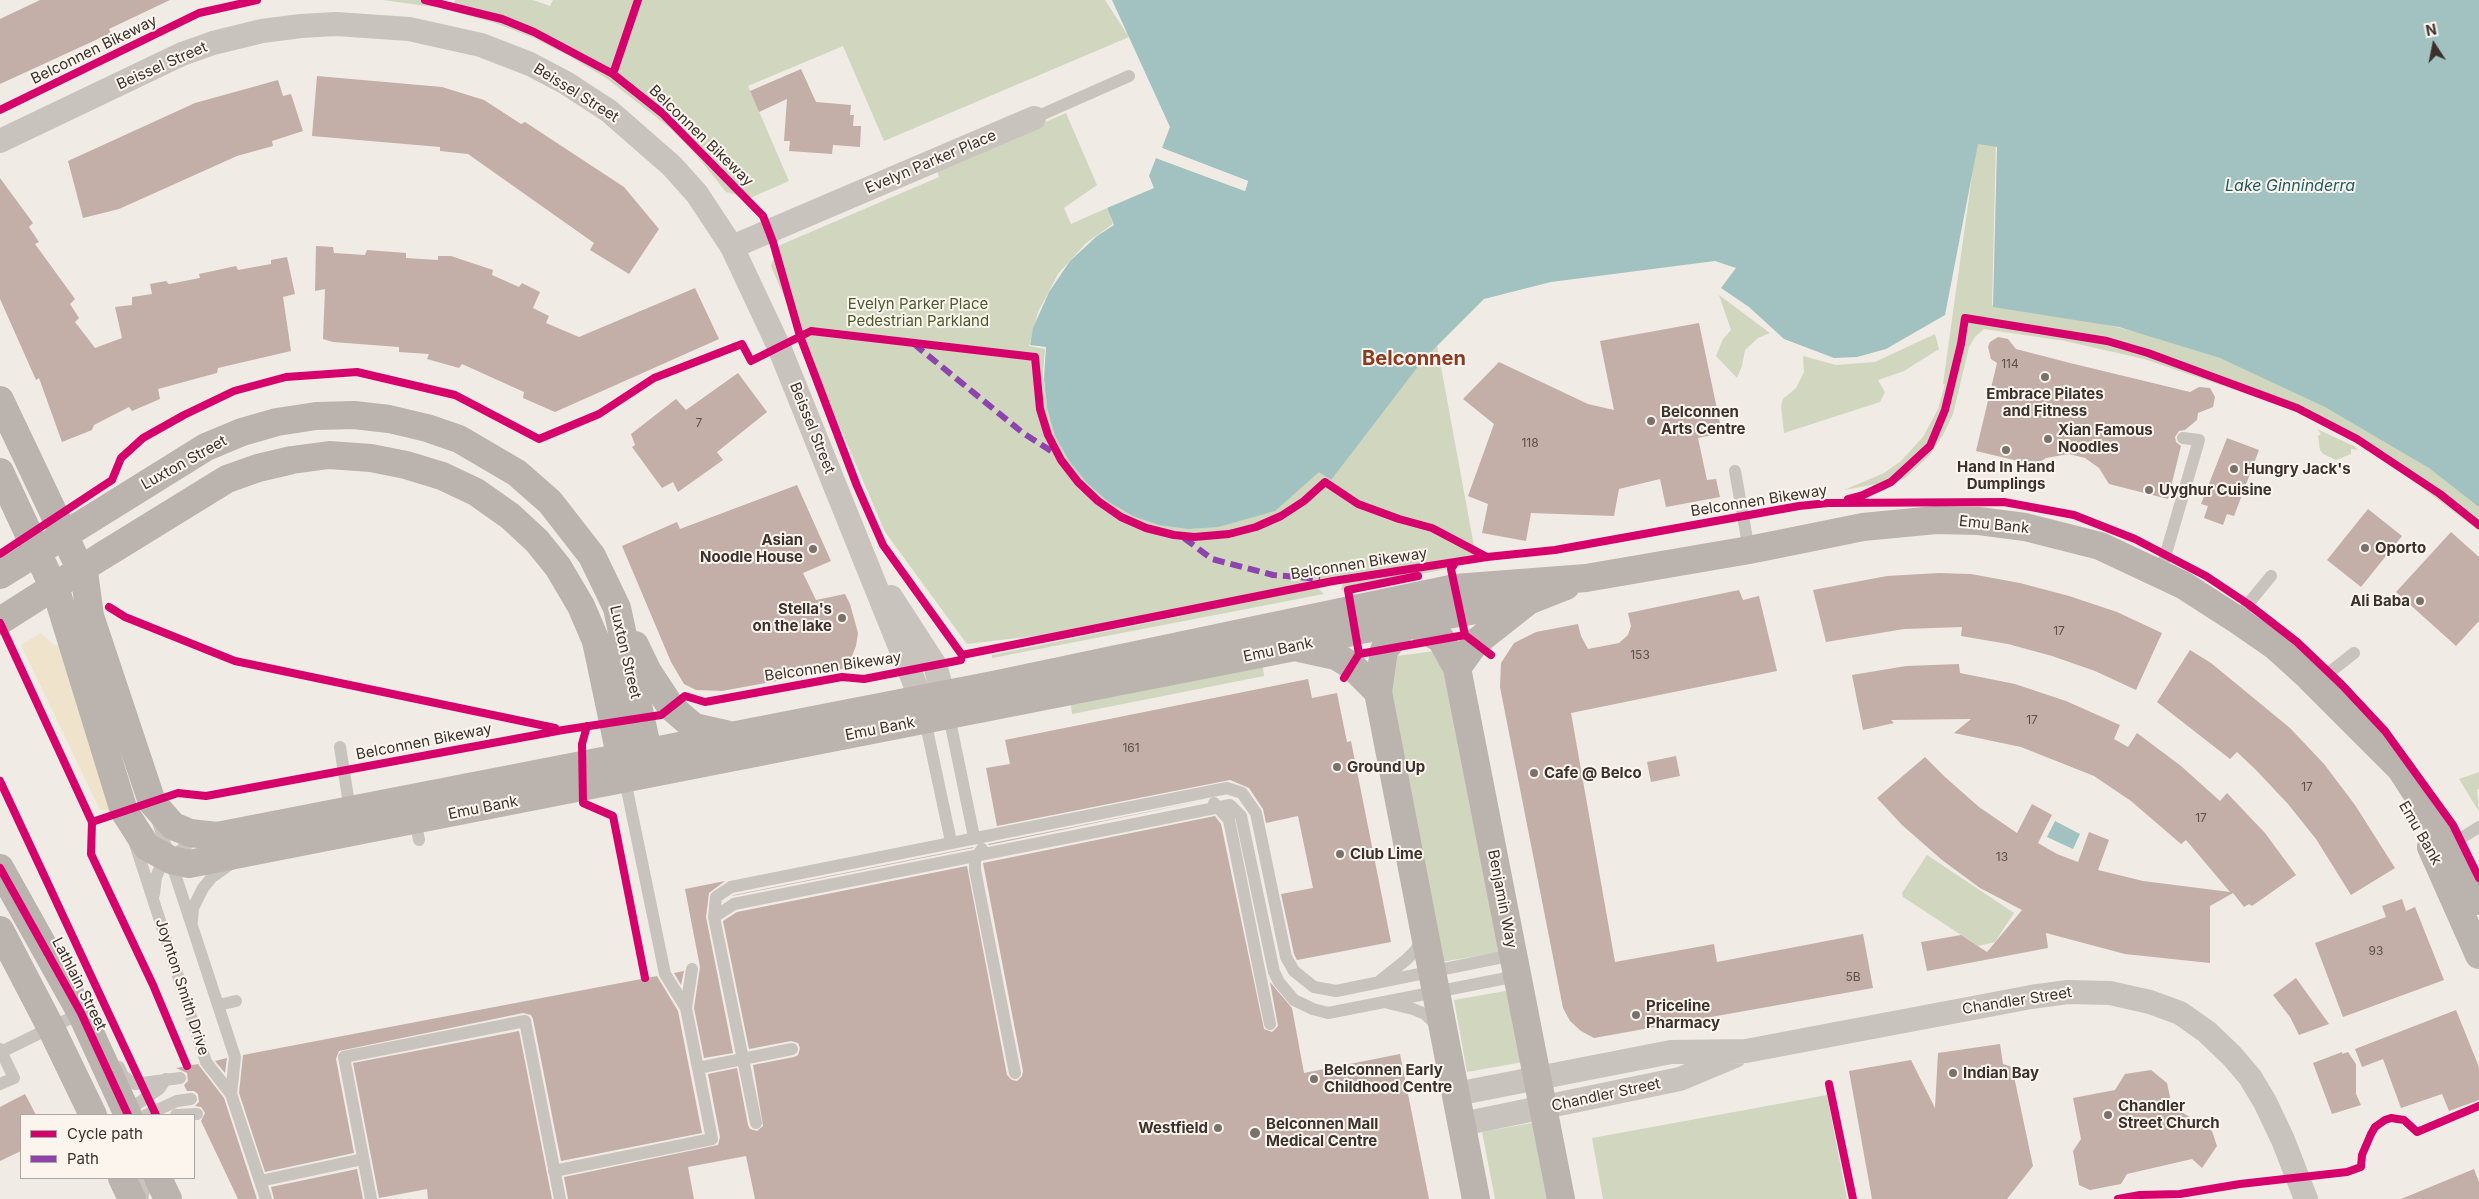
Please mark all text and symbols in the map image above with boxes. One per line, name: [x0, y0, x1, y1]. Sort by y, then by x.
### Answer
street label: Belconnen Bikeway: [28, 12, 160, 88]
north arrow: [2409, 20, 2459, 70]
text: N: [2424, 20, 2438, 39]
street label: Beissel Street: [114, 38, 210, 94]
street label: Beissel Street: [530, 60, 622, 126]
street label: Belconnen Bikeway: [645, 82, 757, 190]
street label: Evelyn Parker Place: [863, 126, 999, 198]
water label: Lake Ginninderra: [2225, 176, 2355, 196]
park label: Evelyn Parker Place Pedestrian Parkland: [847, 295, 989, 330]
district label: Belconnen: [1362, 347, 1466, 371]
house number: 114: [2001, 357, 2019, 371]
marker: Embrace Pilates and Fitness: [2039, 371, 2051, 383]
street label: Beissel Street: [785, 380, 839, 476]
place label: Embrace Pilates and Fitness: [1986, 385, 2104, 420]
place label: Belconnen Arts Centre: [1661, 403, 1745, 438]
marker: Belconnen Arts Centre: [1645, 415, 1657, 427]
house number: 7: [696, 416, 702, 430]
place label: Xian Famous Noodles: [2058, 421, 2153, 456]
street label: Luxton Street: [138, 432, 230, 494]
marker: Xian Famous Noodles: [2042, 433, 2054, 445]
house number: 118: [1521, 436, 1539, 450]
marker: Hand In Hand Dumplings: [2000, 444, 2012, 456]
place label: Hand In Hand Dumplings: [1957, 458, 2055, 493]
place label: Hungry Jack's: [2244, 460, 2351, 478]
marker: Hungry Jack's: [2228, 463, 2240, 475]
street label: Belconnen Bikeway: [1689, 481, 1829, 521]
place label: Uyghur Cuisine: [2159, 481, 2272, 499]
marker: Uyghur Cuisine: [2143, 484, 2155, 496]
street label: Emu Bank: [1958, 512, 2030, 538]
place label: Asian Noodle House: [700, 531, 803, 566]
place label: Oporto: [2375, 539, 2426, 557]
marker: Oporto: [2359, 542, 2371, 554]
marker: Asian Noodle House: [807, 543, 819, 555]
street label: Belconnen Bikeway: [1289, 544, 1429, 584]
place label: Ali Baba: [2350, 592, 2410, 610]
marker: Ali Baba: [2414, 595, 2426, 607]
place label: Stella's on the lake: [752, 600, 832, 635]
street label: Luxton Street: [606, 604, 644, 700]
marker: Stella's on the lake: [836, 612, 848, 624]
house number: 17: [2053, 624, 2065, 638]
street label: Emu Bank: [1242, 634, 1314, 666]
street label: Belconnen Bikeway: [763, 648, 903, 686]
house number: 153: [1630, 648, 1650, 662]
street label: Emu Bank: [844, 713, 916, 745]
house number: 17: [2026, 713, 2038, 727]
street label: Belconnen Bikeway: [355, 720, 493, 764]
house number: 161: [1122, 741, 1140, 755]
place label: Ground Up: [1347, 758, 1425, 776]
marker: Ground Up: [1331, 761, 1343, 773]
place label: Cafe @ Belco: [1544, 764, 1642, 782]
marker: Cafe @ Belco: [1528, 767, 1540, 779]
house number: 17: [2301, 780, 2313, 794]
street label: Emu Bank: [447, 792, 519, 824]
street label: Emu Bank: [2395, 798, 2445, 868]
house number: 17: [2195, 811, 2207, 825]
place label: Club Lime: [1350, 845, 1423, 863]
marker: Club Lime: [1334, 848, 1346, 860]
street label: Benjamin Way: [1484, 848, 1520, 950]
house number: 13: [1996, 850, 2008, 864]
street label: Joynton Smith Drive: [151, 916, 213, 1058]
street label: Lathlain Street: [48, 935, 110, 1033]
house number: 93: [2369, 944, 2383, 958]
house number: 5B: [1845, 970, 1861, 984]
street label: Chandler Street: [1961, 983, 2073, 1019]
place label: Priceline Pharmacy: [1646, 997, 1720, 1032]
marker: Priceline Pharmacy: [1630, 1009, 1642, 1021]
place label: Belconnen Early Childhood Centre: [1324, 1061, 1452, 1096]
place label: Indian Bay: [1963, 1064, 2039, 1082]
marker: Indian Bay: [1947, 1067, 1959, 1079]
marker: Belconnen Early Childhood Centre: [1308, 1073, 1320, 1085]
street label: Chandler Street: [1550, 1075, 1662, 1115]
place label: Chandler Street Church: [2118, 1097, 2220, 1132]
marker: Chandler Street Church: [2102, 1109, 2114, 1121]
legend: [20, 1114, 195, 1179]
place label: Belconnen Mall Medical Centre: [1266, 1115, 1378, 1150]
place label: Westfield: [1138, 1119, 1208, 1137]
marker: Westfield: [1212, 1122, 1224, 1134]
text: Cycle path: [67, 1124, 143, 1143]
marker: Belconnen Mall Medical Centre: [1248, 1126, 1262, 1140]
text: Path: [67, 1149, 99, 1168]

